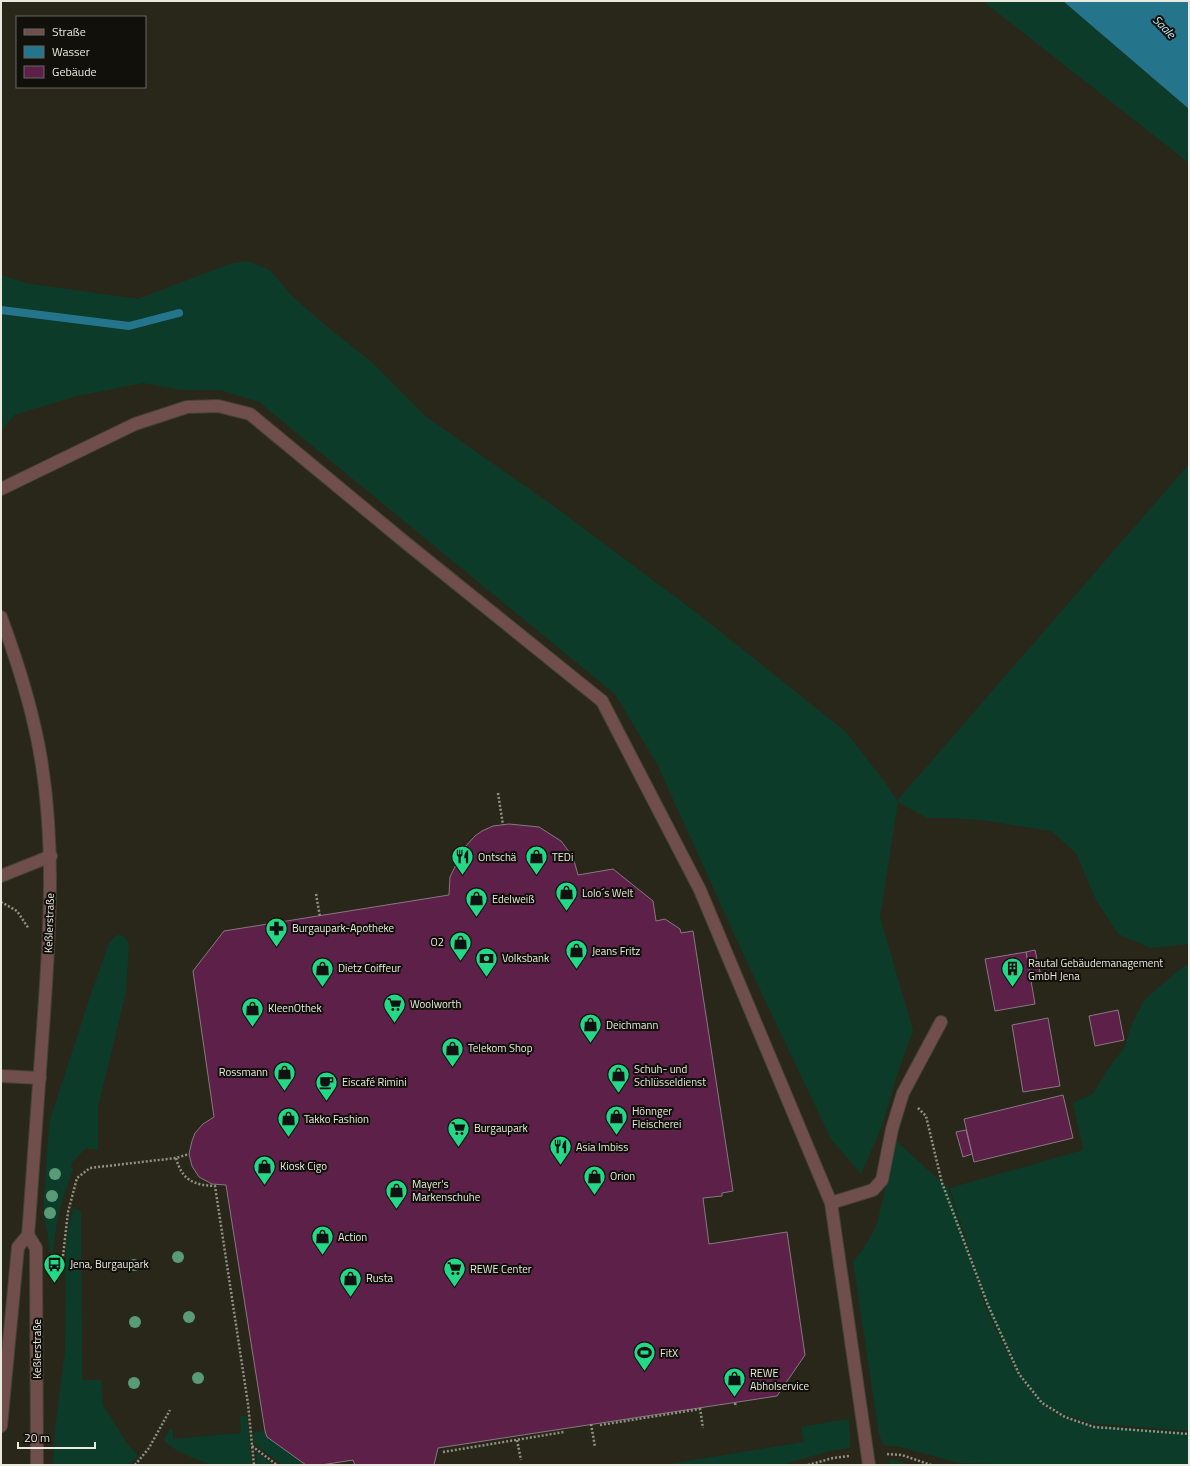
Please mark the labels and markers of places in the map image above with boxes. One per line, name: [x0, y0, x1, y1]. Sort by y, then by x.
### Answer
restaurant icon: Ontschä: [450, 844, 476, 877]
shop icon: TEDi: [524, 844, 550, 877]
place label: Ontschä: [478, 849, 517, 865]
place label: TEDi: [552, 849, 573, 865]
shop icon: Lolo´s Welt: [553, 880, 579, 913]
place label: Lolo´s Welt: [582, 885, 633, 901]
shop icon: Edelweiß: [463, 886, 489, 919]
place label: Edelweiß: [492, 891, 535, 907]
pharmacy icon: Burgaupark-Apotheke: [264, 915, 290, 948]
place label: Burgaupark-Apotheke: [292, 920, 395, 936]
shop icon: O2: [447, 929, 473, 962]
place label: O2: [431, 934, 444, 950]
shop icon: Jeans Fritz: [564, 938, 590, 971]
place label: Jeans Fritz: [592, 943, 640, 959]
bank icon: Volksbank: [473, 945, 499, 978]
place label: Volksbank: [502, 950, 550, 966]
shop icon: Dietz Coiffeur: [309, 955, 335, 988]
place label: Rautal Gebäudemanagement GmbH Jena: [1028, 955, 1163, 984]
building icon: Rautal Gebäudemanagement GmbH Jena: [999, 956, 1025, 989]
place label: Dietz Coiffeur: [338, 960, 401, 976]
supermarket icon: Woolworth: [382, 991, 408, 1024]
shop icon: KleenOthek: [240, 995, 266, 1028]
place label: Woolworth: [410, 996, 461, 1012]
place label: KleenOthek: [268, 1000, 322, 1016]
shop icon: Deichmann: [577, 1012, 603, 1045]
place label: Deichmann: [606, 1017, 658, 1033]
shop icon: Telekom Shop: [439, 1035, 465, 1068]
place label: Telekom Shop: [468, 1040, 533, 1056]
shop icon: Rossmann: [271, 1059, 297, 1092]
place label: Schuh- und Schlüsseldienst: [634, 1061, 706, 1090]
shop icon: Schuh- und Schlüsseldienst: [605, 1062, 631, 1095]
place label: Rossmann: [219, 1064, 268, 1080]
cafe icon: Eiscafé Rimini: [313, 1069, 339, 1102]
place label: Eiscafé Rimini: [342, 1074, 407, 1090]
place label: Hönnger Fleischerei: [632, 1103, 681, 1132]
shop icon: Hönnger Fleischerei: [604, 1104, 630, 1137]
shop icon: Takko Fashion: [275, 1106, 301, 1139]
place label: Takko Fashion: [304, 1111, 369, 1127]
supermarket icon: Burgaupark: [445, 1115, 471, 1148]
place label: Burgaupark: [474, 1120, 528, 1136]
restaurant icon: Asia Imbiss: [547, 1134, 573, 1167]
place label: Asia Imbiss: [576, 1139, 628, 1155]
shop icon: Kiosk Cigo: [252, 1153, 278, 1186]
place label: Kiosk Cigo: [280, 1158, 327, 1174]
shop icon: Orion: [581, 1163, 607, 1196]
place label: Orion: [610, 1168, 635, 1184]
place label: Mayer's Markenschuhe: [412, 1176, 481, 1205]
shop icon: Mayer's Markenschuhe: [384, 1177, 410, 1210]
shop icon: Action: [310, 1224, 336, 1257]
place label: Action: [338, 1229, 367, 1245]
bus stop icon: Jena, Burgaupark: [42, 1251, 68, 1284]
place label: Jena, Burgaupark: [70, 1256, 149, 1272]
supermarket icon: REWE Center: [441, 1256, 467, 1289]
place label: REWE Center: [470, 1261, 532, 1277]
shop icon: Rusta: [337, 1265, 363, 1298]
place label: Rusta: [366, 1270, 394, 1286]
sports icon: FitX: [632, 1340, 658, 1373]
place label: FitX: [660, 1345, 678, 1361]
place label: REWE Abholservice: [750, 1365, 810, 1394]
shop icon: REWE Abholservice: [722, 1366, 748, 1399]

